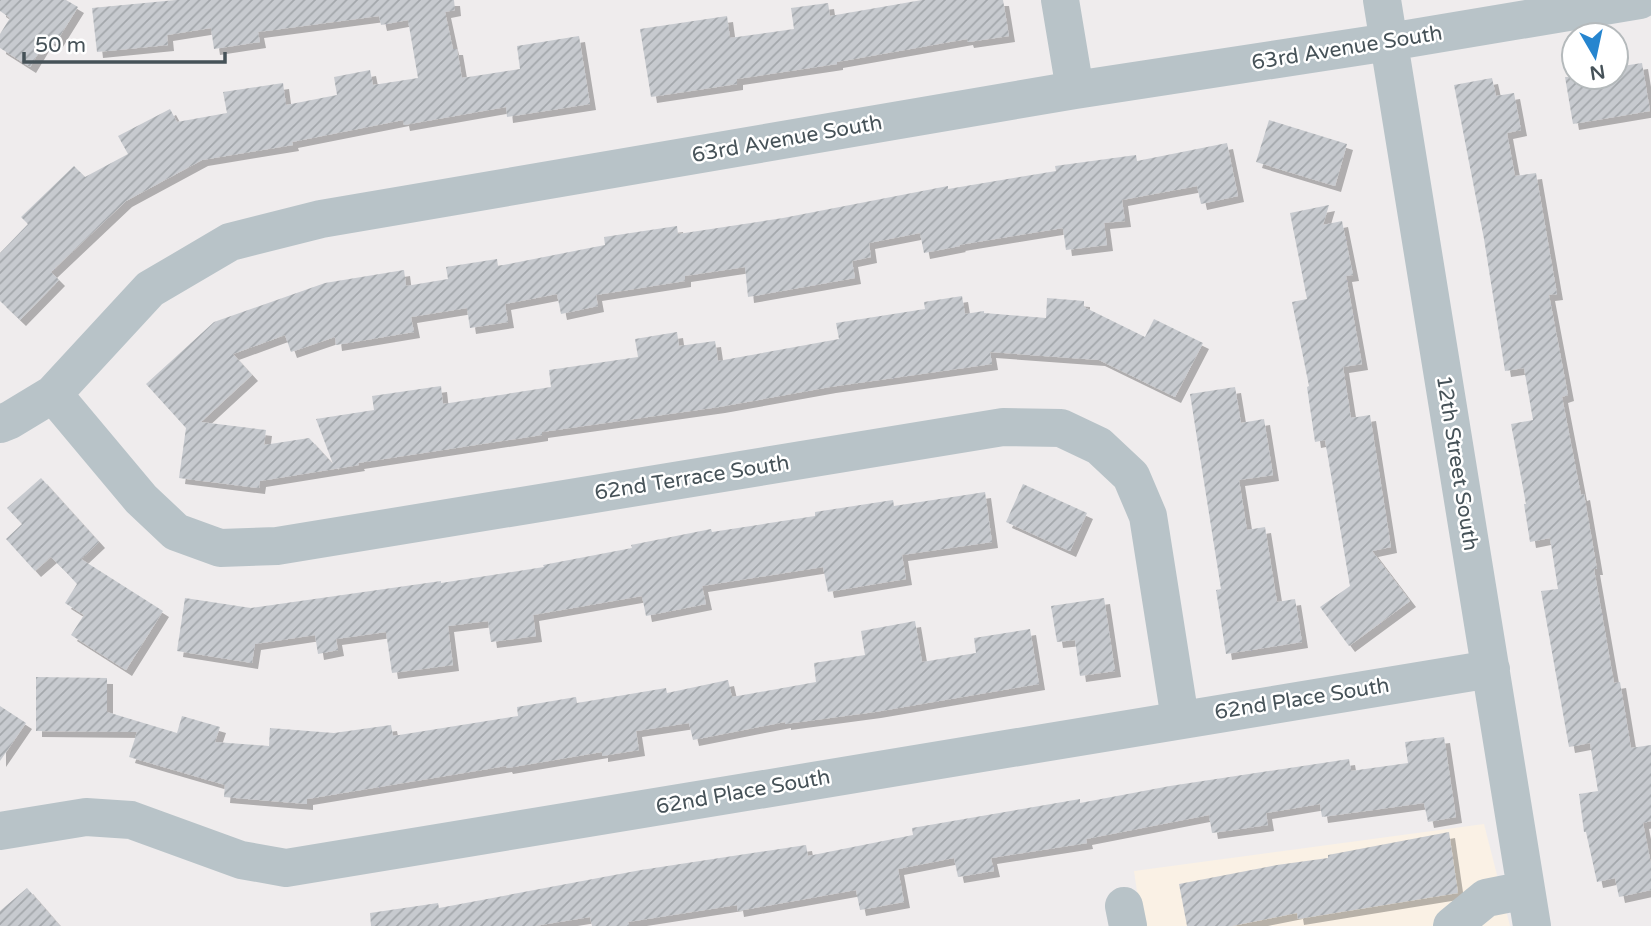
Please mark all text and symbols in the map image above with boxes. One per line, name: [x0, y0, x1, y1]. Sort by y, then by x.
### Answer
scale bar: [24, 21, 226, 65]
street label: 63rd Avenue South: [1250, 21, 1444, 75]
north arrow: [1560, 21, 1630, 91]
text: 50 m: [35, 33, 86, 58]
text: N: [1588, 60, 1607, 84]
street label: 63rd Avenue South: [690, 110, 884, 168]
street label: 12th Street South: [1431, 373, 1483, 553]
street label: 62nd Terrace South: [593, 450, 791, 506]
street label: 62nd Place South: [1213, 673, 1391, 725]
street label: 62nd Place South: [654, 764, 832, 820]

